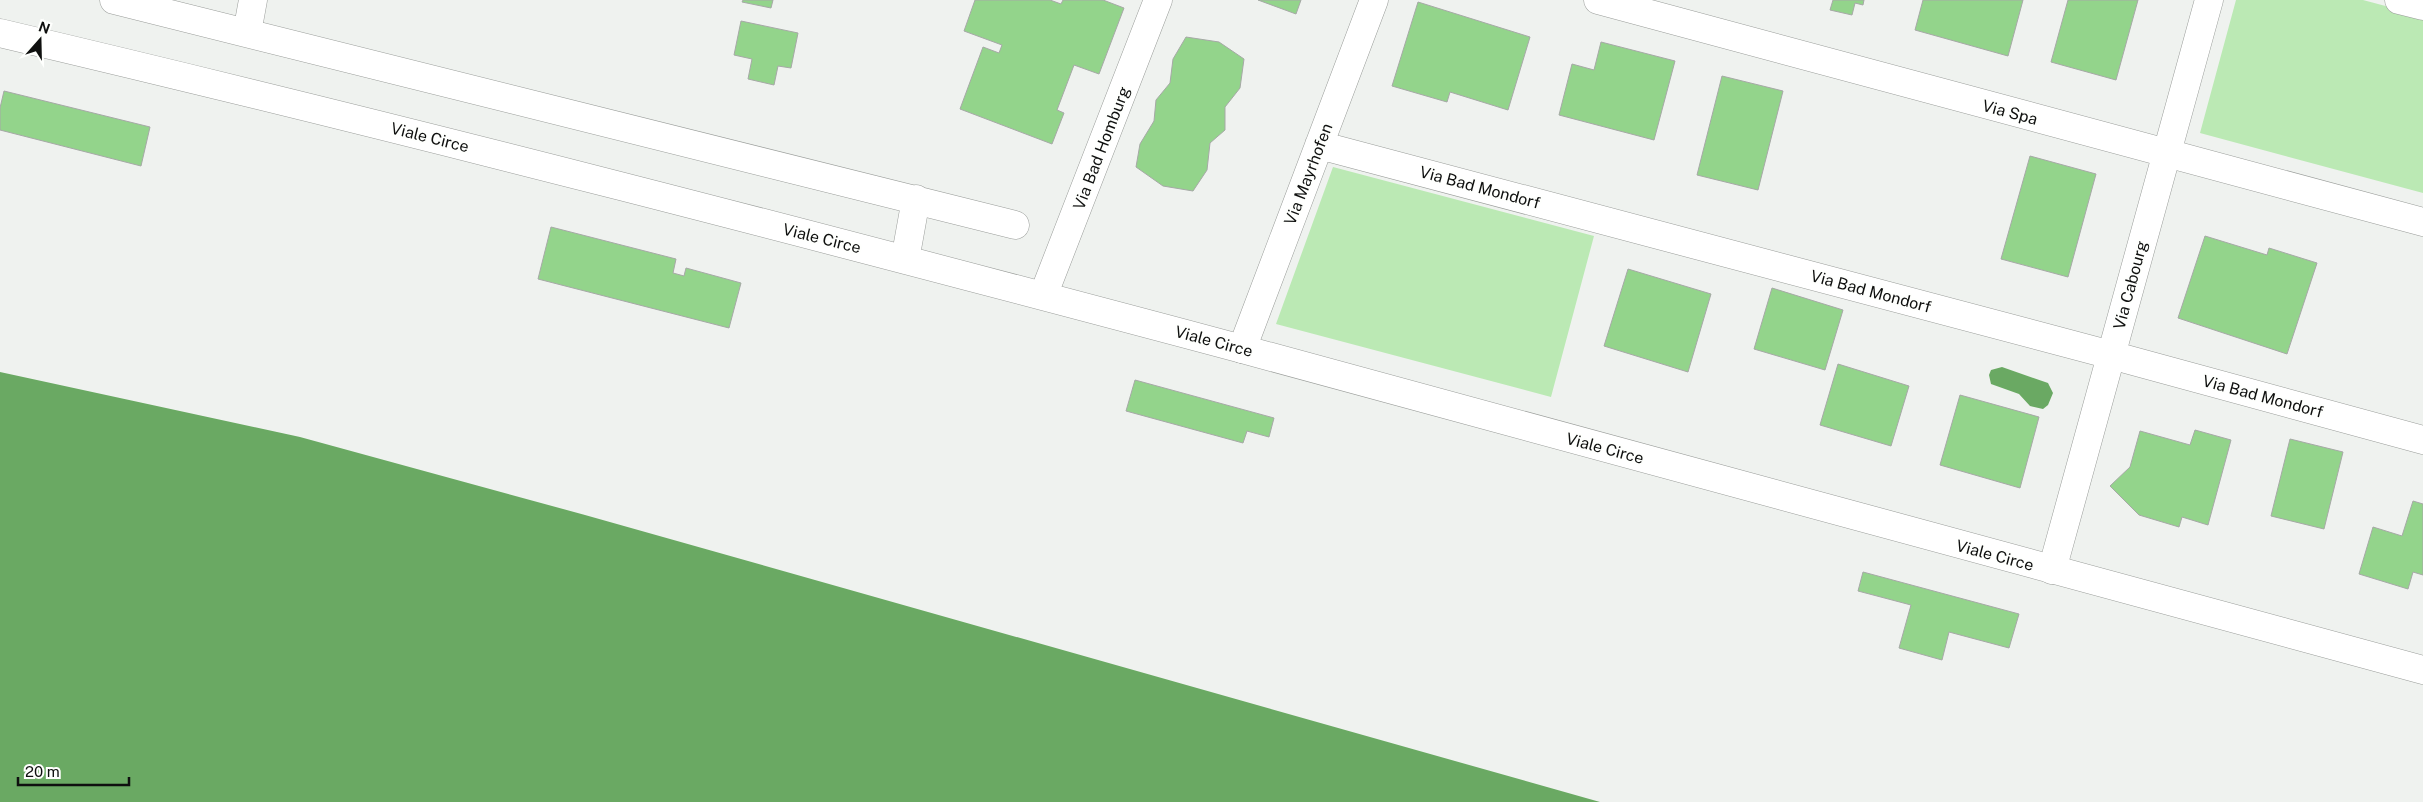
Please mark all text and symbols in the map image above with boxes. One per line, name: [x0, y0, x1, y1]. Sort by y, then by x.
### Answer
north arrow: [15, 15, 65, 65]
text: N: [37, 18, 52, 37]
street label: Via Bad Homburg: [1069, 84, 1134, 212]
street label: Via Spa: [1980, 96, 2040, 129]
street label: Viale Circe: [389, 119, 471, 156]
street label: Via Mayrhofen: [1280, 121, 1337, 228]
street label: Via Bad Mondorf: [1417, 162, 1542, 213]
street label: Viale Circe: [781, 220, 863, 257]
street label: Via Cabourg: [2110, 239, 2151, 332]
street label: Via Bad Mondorf: [1808, 266, 1933, 317]
street label: Viale Circe: [1173, 322, 1255, 361]
street label: Via Bad Mondorf: [2200, 371, 2325, 422]
street label: Viale Circe: [1564, 429, 1646, 468]
street label: Viale Circe: [1954, 536, 2036, 575]
scale bar: [18, 754, 129, 786]
text: 20 m: [25, 763, 60, 780]

